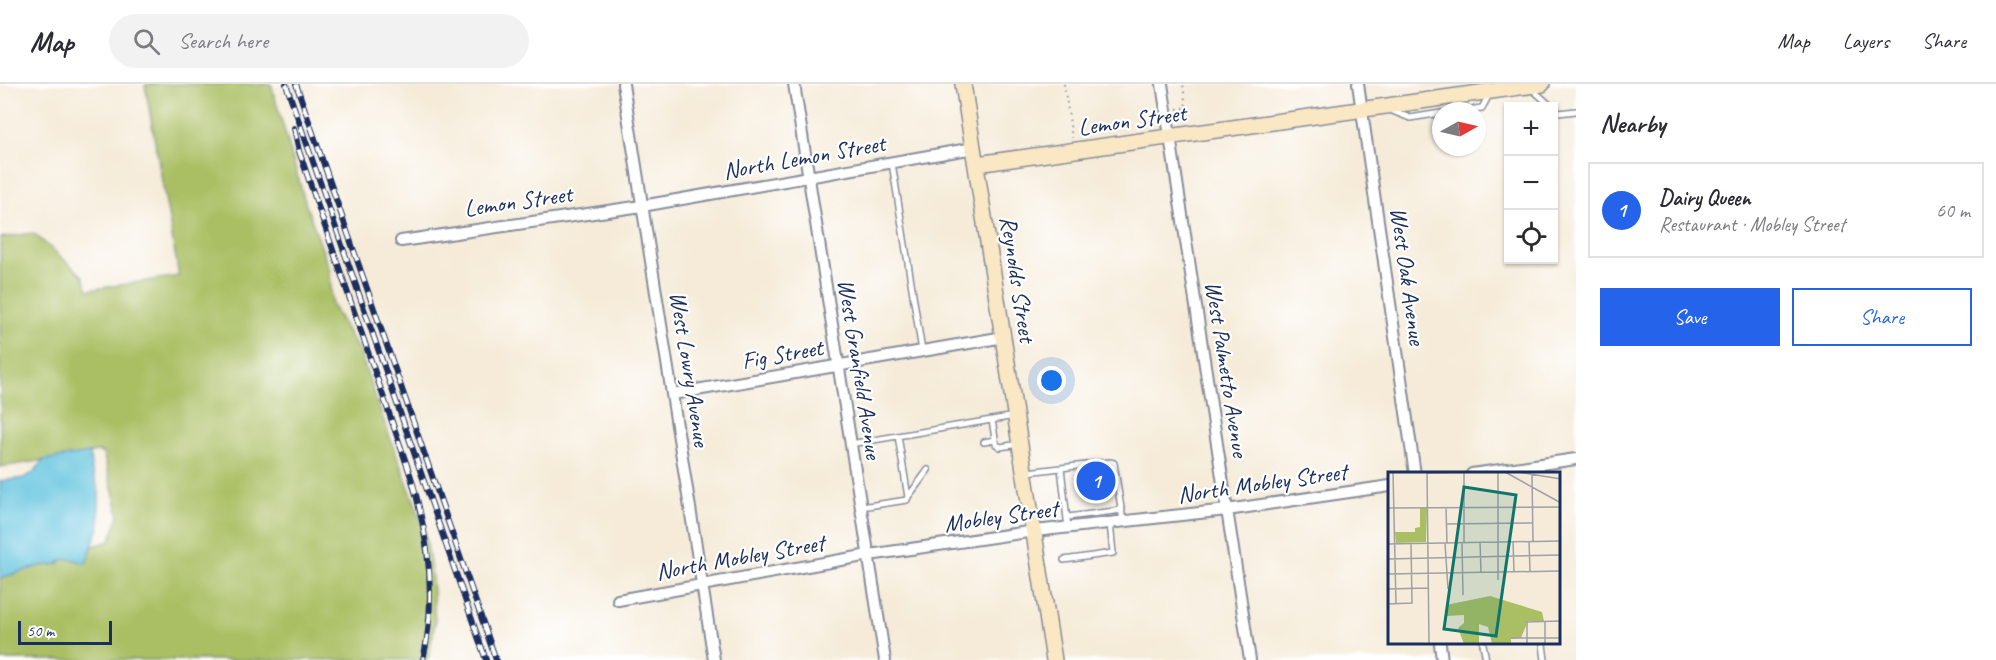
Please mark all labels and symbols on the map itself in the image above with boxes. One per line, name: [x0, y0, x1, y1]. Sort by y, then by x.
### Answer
street label: Lemon Street: [1076, 97, 1190, 142]
north arrow: [1432, 102, 1486, 156]
street label: North Lemon Street: [721, 128, 889, 186]
street label: Lemon Street: [462, 178, 576, 223]
street label: West Oak Avenue: [1383, 205, 1433, 349]
street label: Reynolds Street: [993, 214, 1043, 346]
street label: West Granfield Avenue: [831, 277, 889, 463]
street label: West Palmetto Avenue: [1198, 279, 1256, 461]
street label: West Lowry Avenue: [663, 289, 717, 451]
street label: Fig Street: [739, 332, 827, 376]
your location: [1037, 366, 1066, 395]
street label: North Mobley Street: [1176, 456, 1352, 510]
pin: 1: [1076, 458, 1116, 504]
inset map: [1388, 472, 1561, 645]
street label: Mobley Street: [942, 493, 1063, 539]
street label: North Mobley Street: [653, 527, 830, 587]
scale bar: [18, 618, 112, 646]

